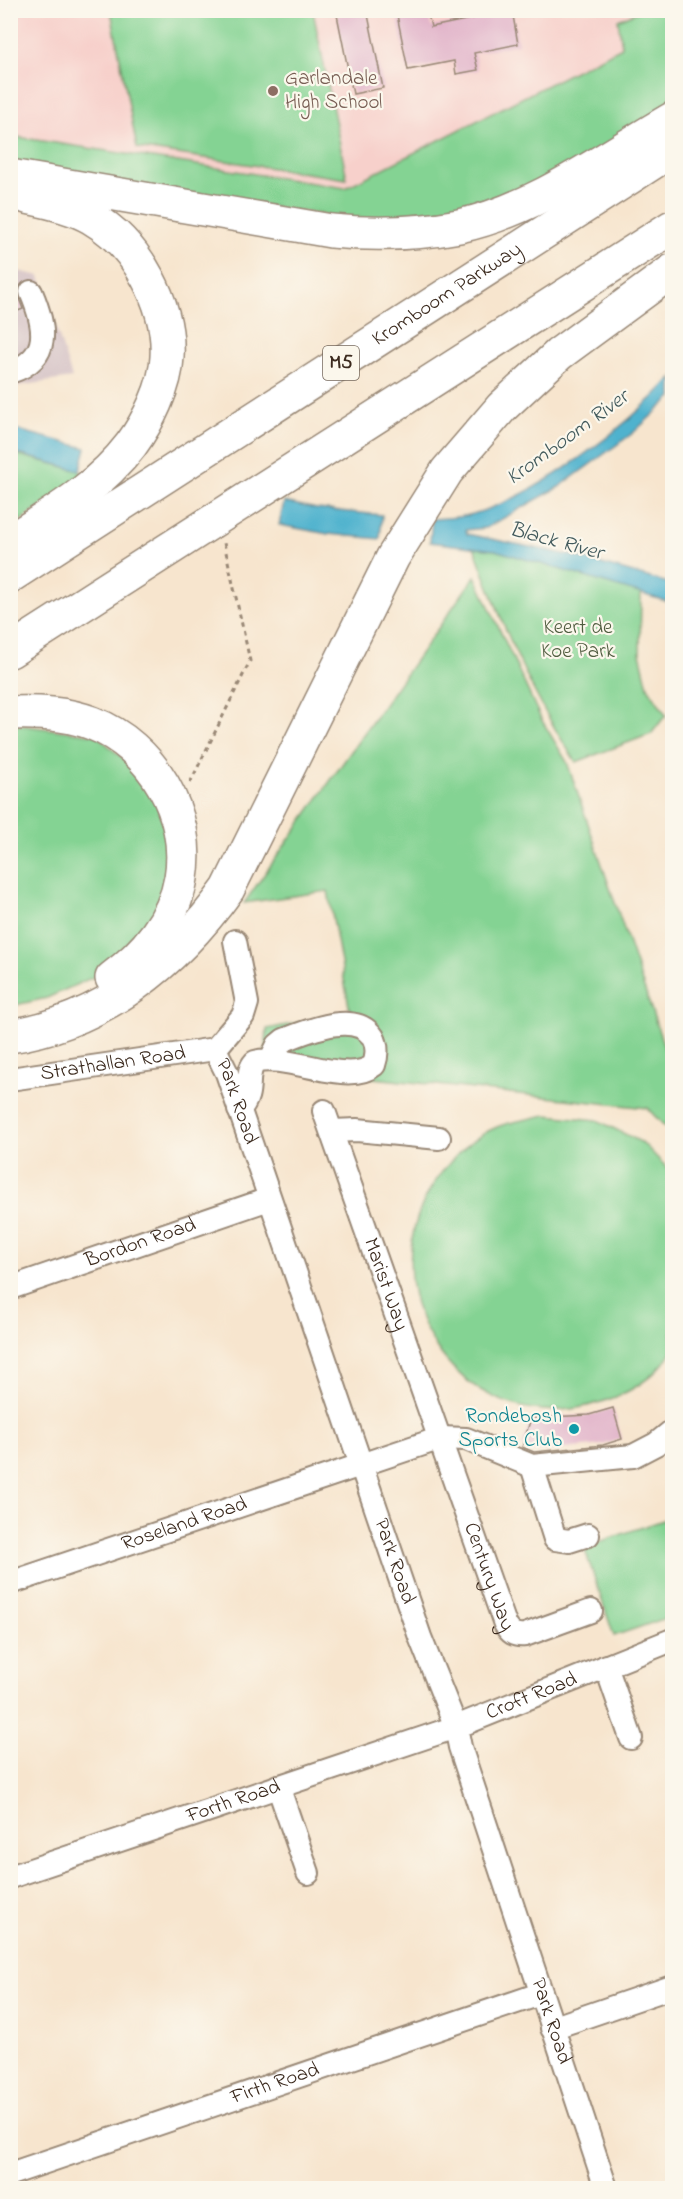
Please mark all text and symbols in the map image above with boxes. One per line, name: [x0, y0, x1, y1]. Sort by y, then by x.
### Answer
place label: Garlandale High School: [285, 64, 382, 120]
marker: Garlandale High School: [266, 84, 280, 98]
street label: Kromboom Parkway: [366, 235, 529, 354]
road number: M5: [323, 346, 359, 380]
water label: Kromboom River: [500, 381, 639, 494]
water label: Black River: [506, 514, 610, 571]
park label: Keert de Koe Park: [541, 613, 616, 667]
street label: Strathallan Road: [38, 1038, 188, 1089]
street label: Park Road: [207, 1054, 265, 1149]
street label: Bordon Road: [80, 1210, 200, 1276]
street label: Marist Way: [355, 1234, 415, 1336]
place label: Rondebosh Sports Club: [459, 1402, 562, 1456]
marker: Rondebosh Sports Club: [567, 1422, 581, 1436]
street label: Roseland Road: [118, 1489, 251, 1559]
street label: Park Road: [366, 1514, 423, 1608]
street label: Century Way: [455, 1519, 521, 1638]
street label: Croft Road: [481, 1665, 582, 1728]
street label: Forth Road: [182, 1772, 285, 1832]
street label: Park Road: [523, 1974, 579, 2068]
street label: Firth Road: [226, 2055, 324, 2113]

